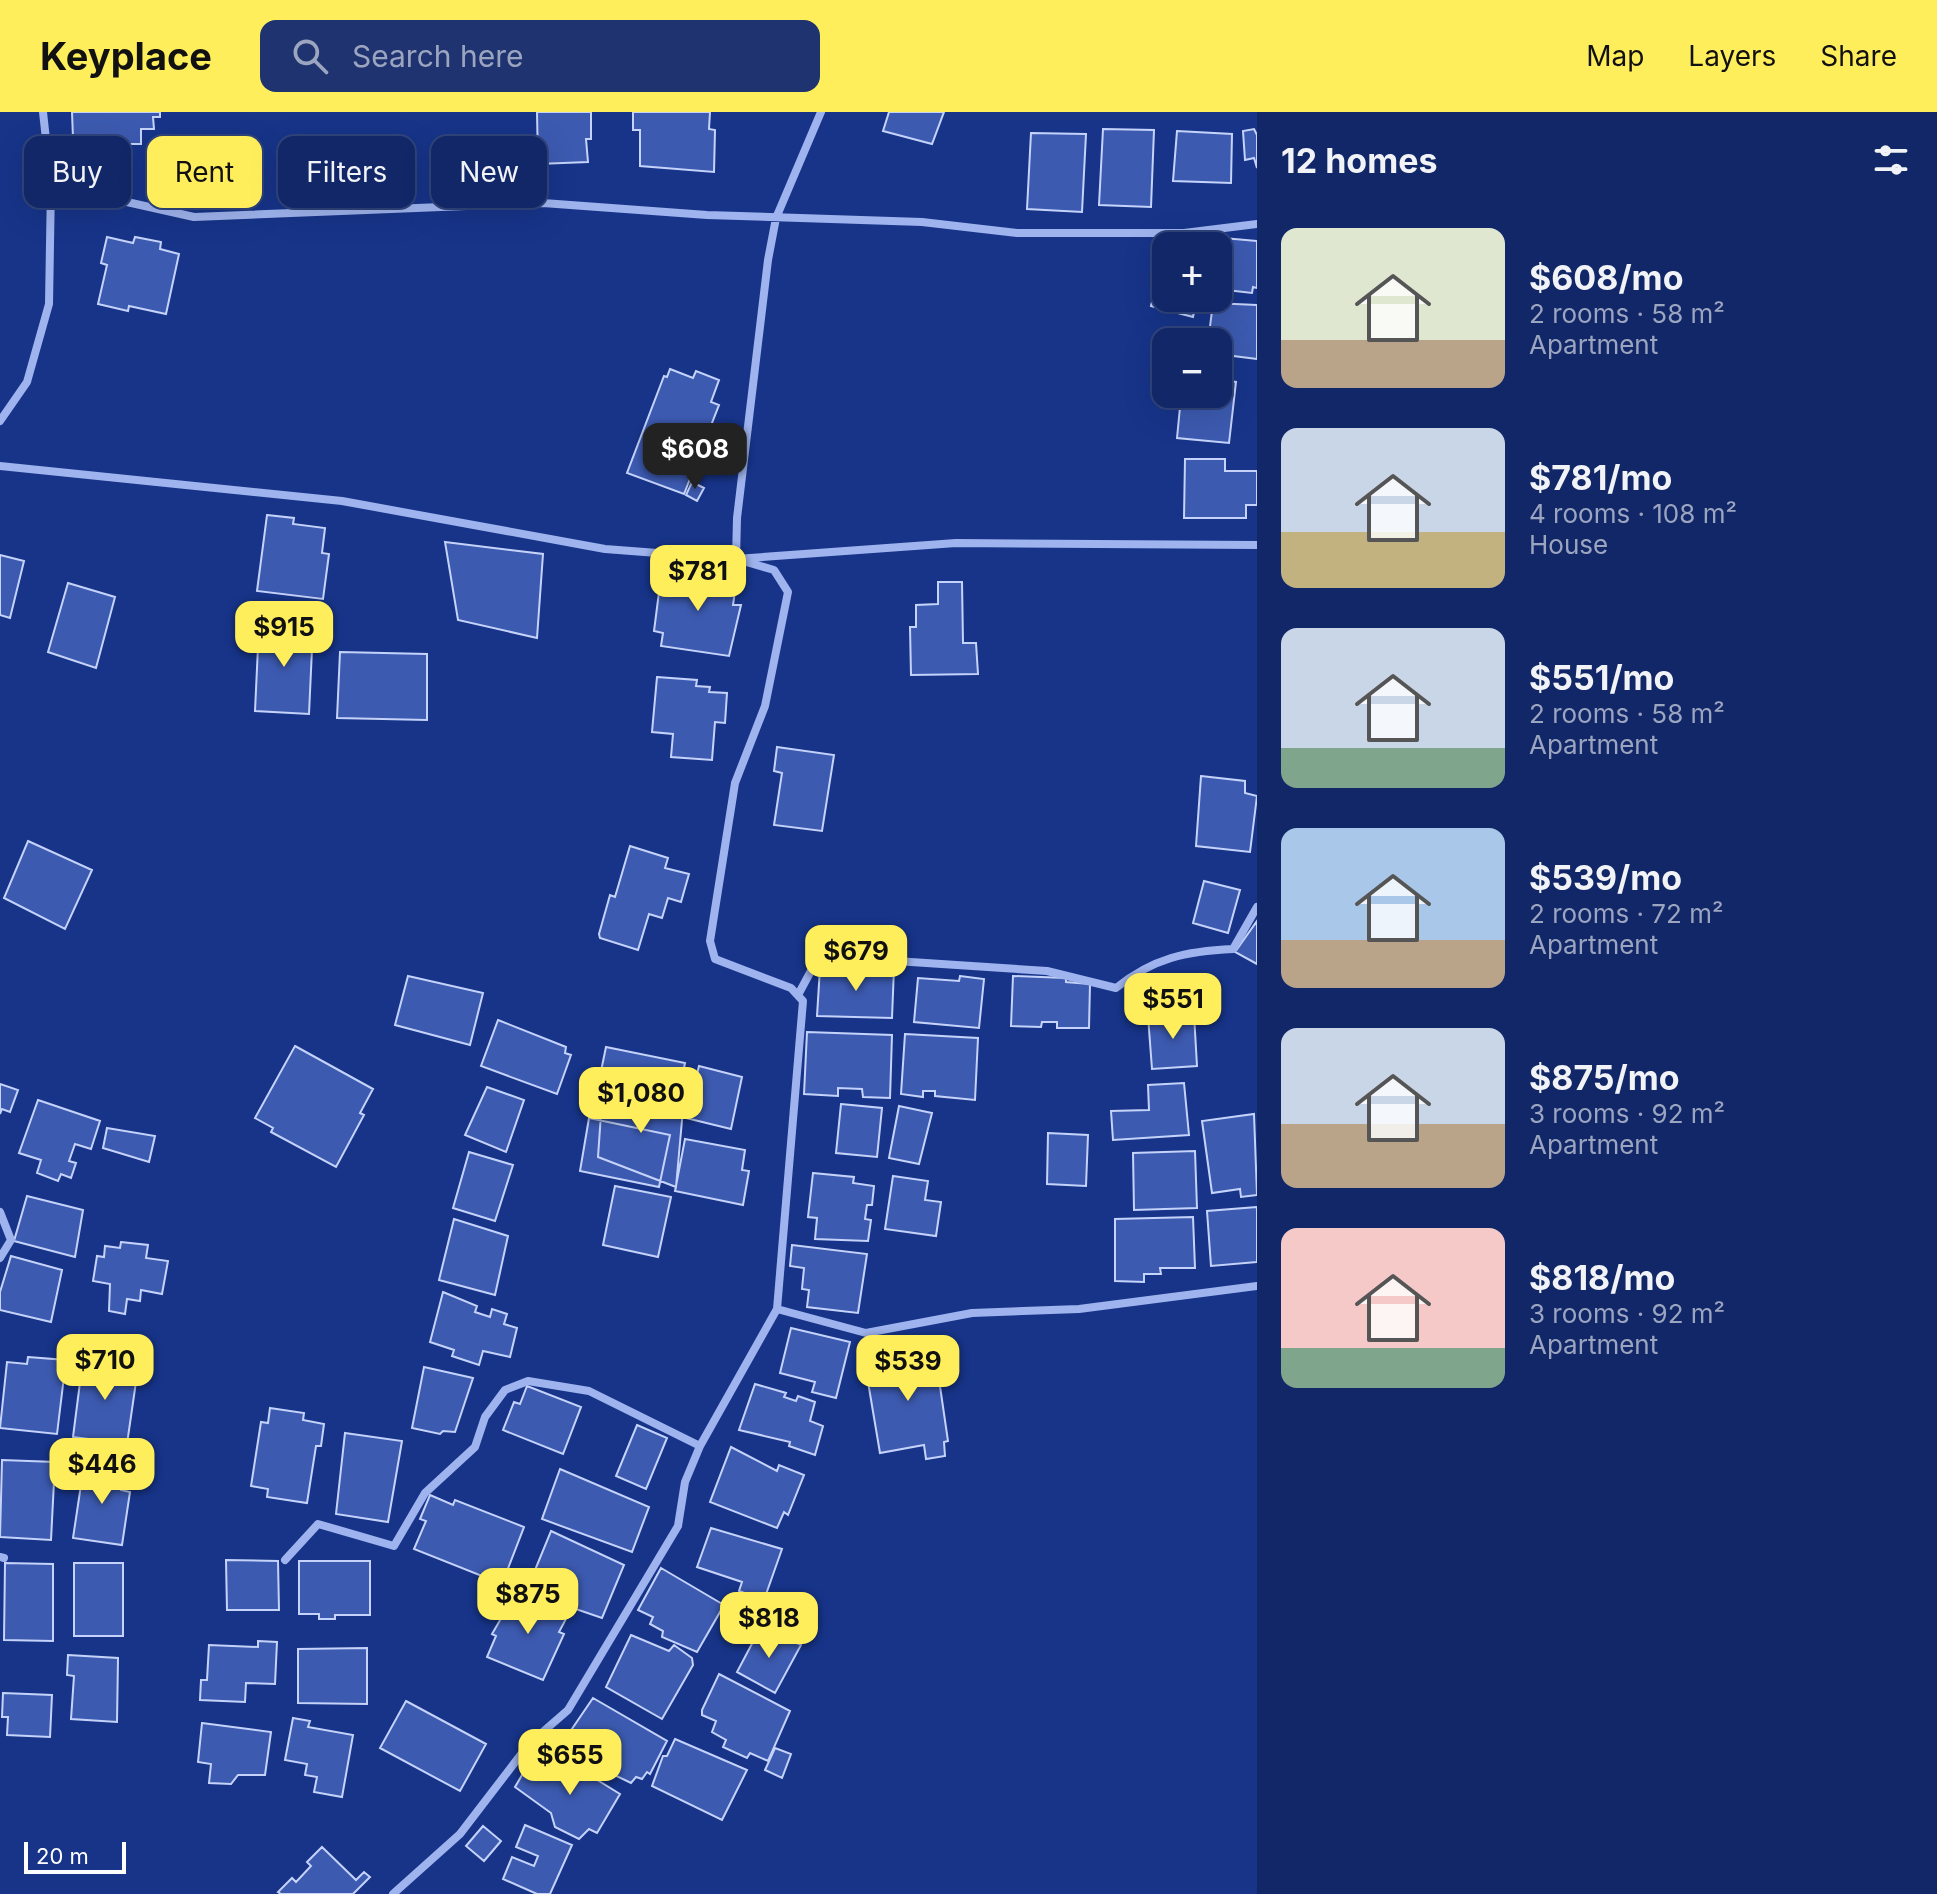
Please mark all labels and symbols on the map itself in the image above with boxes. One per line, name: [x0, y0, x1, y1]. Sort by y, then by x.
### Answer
pin: $608: [648, 423, 742, 491]
pin: $781: [651, 545, 745, 613]
pin: $915: [237, 601, 331, 669]
pin: $679: [809, 925, 903, 993]
pin: $551: [1126, 973, 1220, 1041]
pin: $1,080: [576, 1067, 706, 1135]
pin: $710: [58, 1334, 152, 1402]
pin: $539: [861, 1335, 955, 1403]
pin: $446: [55, 1438, 149, 1506]
pin: $875: [481, 1568, 575, 1636]
pin: $818: [722, 1592, 816, 1660]
pin: $655: [523, 1729, 617, 1797]
scale bar: [24, 1838, 126, 1874]

